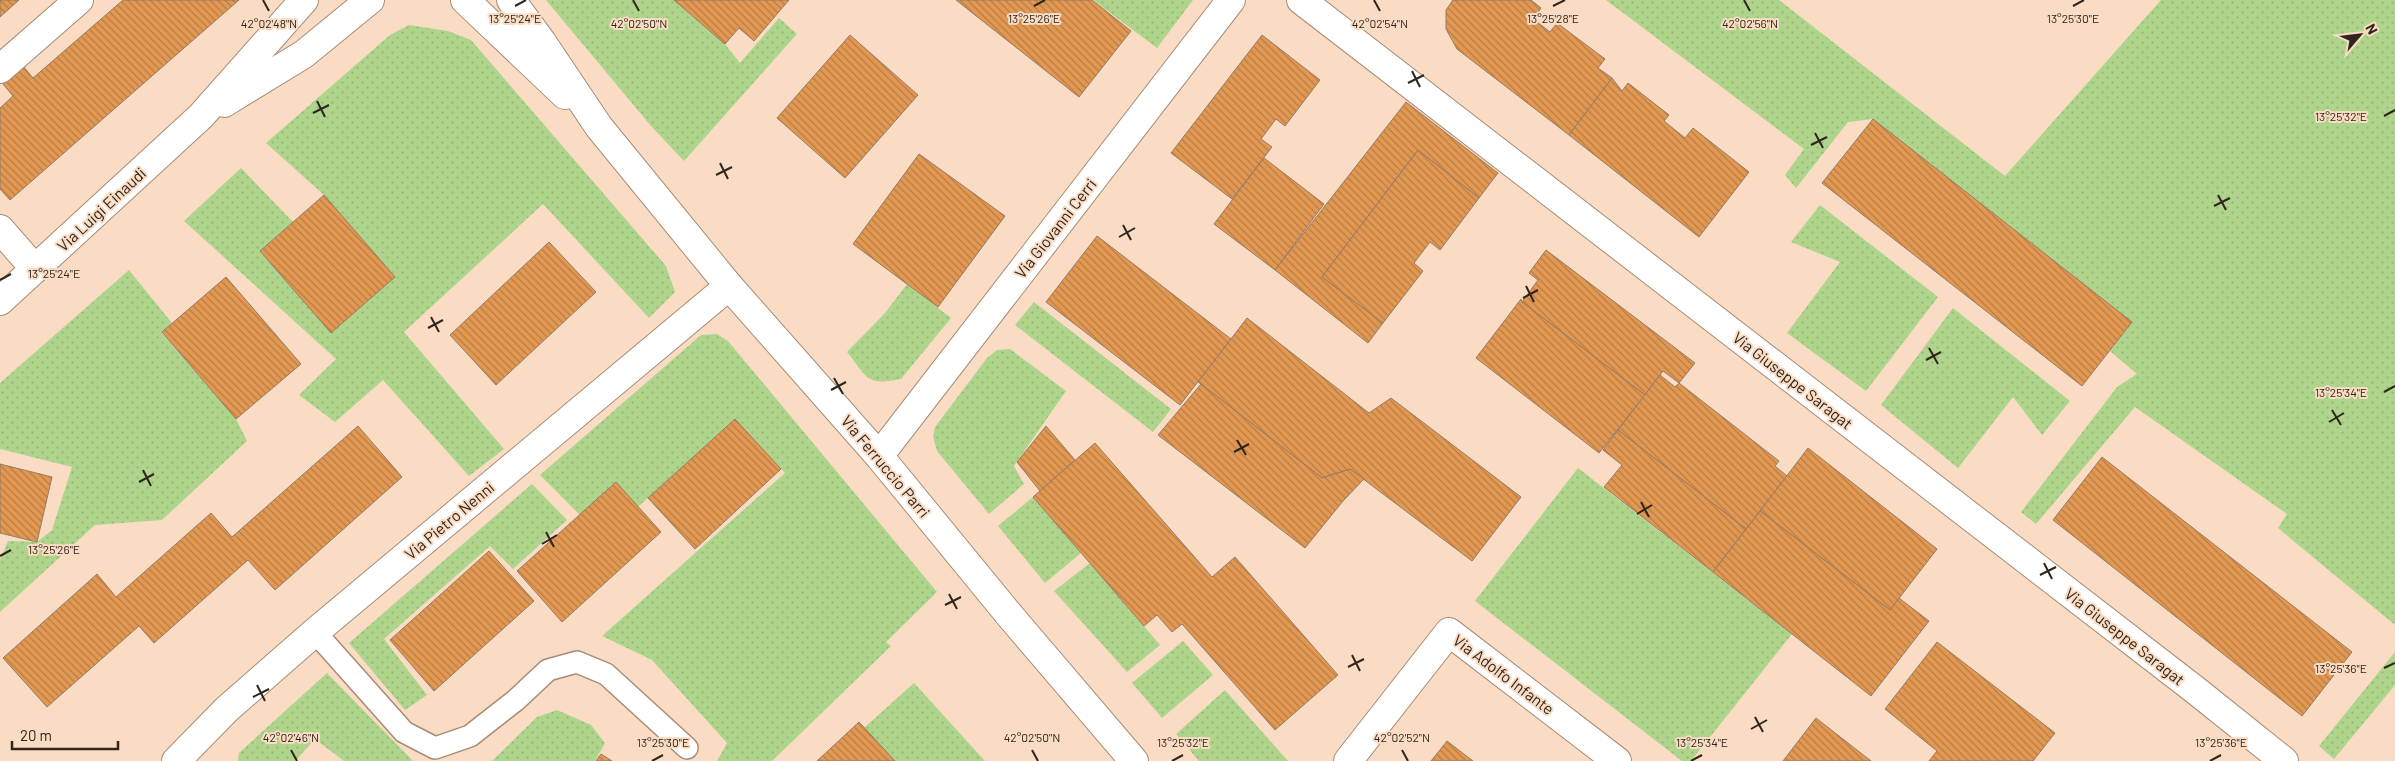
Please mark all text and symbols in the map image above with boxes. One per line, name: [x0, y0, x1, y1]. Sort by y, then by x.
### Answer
north arrow: [2335, 10, 2385, 60]
text: 13°25'24"E: [489, 11, 541, 25]
text: 13°25'26"E: [1008, 11, 1060, 25]
text: 13°25'28"E: [1527, 11, 1579, 25]
text: 13°25'30"E: [2047, 11, 2099, 25]
text: 42°02'48"N: [241, 16, 297, 30]
text: 42°02'50"N: [611, 16, 667, 30]
text: 42°02'54"N: [1352, 16, 1408, 30]
text: 42°02'56"N: [1722, 16, 1778, 30]
text: N: [2362, 21, 2382, 37]
text: 13°25'32"E: [2315, 109, 2367, 123]
street label: Via Luigi Einaudi: [53, 163, 149, 255]
street label: Via Giovanni Cerri: [1010, 174, 1100, 282]
text: 13°25'24"E: [28, 266, 80, 280]
street label: Via Giuseppe Saragat: [1729, 327, 1857, 433]
text: 13°25'34"E: [2315, 385, 2367, 399]
street label: Via Ferruccio Parri: [838, 411, 934, 521]
street label: Via Pietro Nenni: [400, 477, 498, 563]
text: 13°25'26"E: [28, 542, 80, 556]
street label: Via Giuseppe Saragat: [2061, 583, 2189, 689]
street label: Via Adolfo Infante: [1450, 630, 1558, 718]
text: 13°25'36"E: [2315, 661, 2367, 675]
scale bar: [12, 718, 119, 750]
text: 20 m: [20, 726, 52, 744]
text: 42°02'46"N: [263, 730, 319, 744]
text: 42°02'50"N: [1004, 730, 1060, 744]
text: 42°02'52"N: [1374, 730, 1430, 744]
text: 13°25'30"E: [637, 735, 689, 749]
text: 13°25'32"E: [1157, 735, 1209, 749]
text: 13°25'34"E: [1676, 735, 1728, 749]
text: 13°25'36"E: [2195, 735, 2247, 749]

